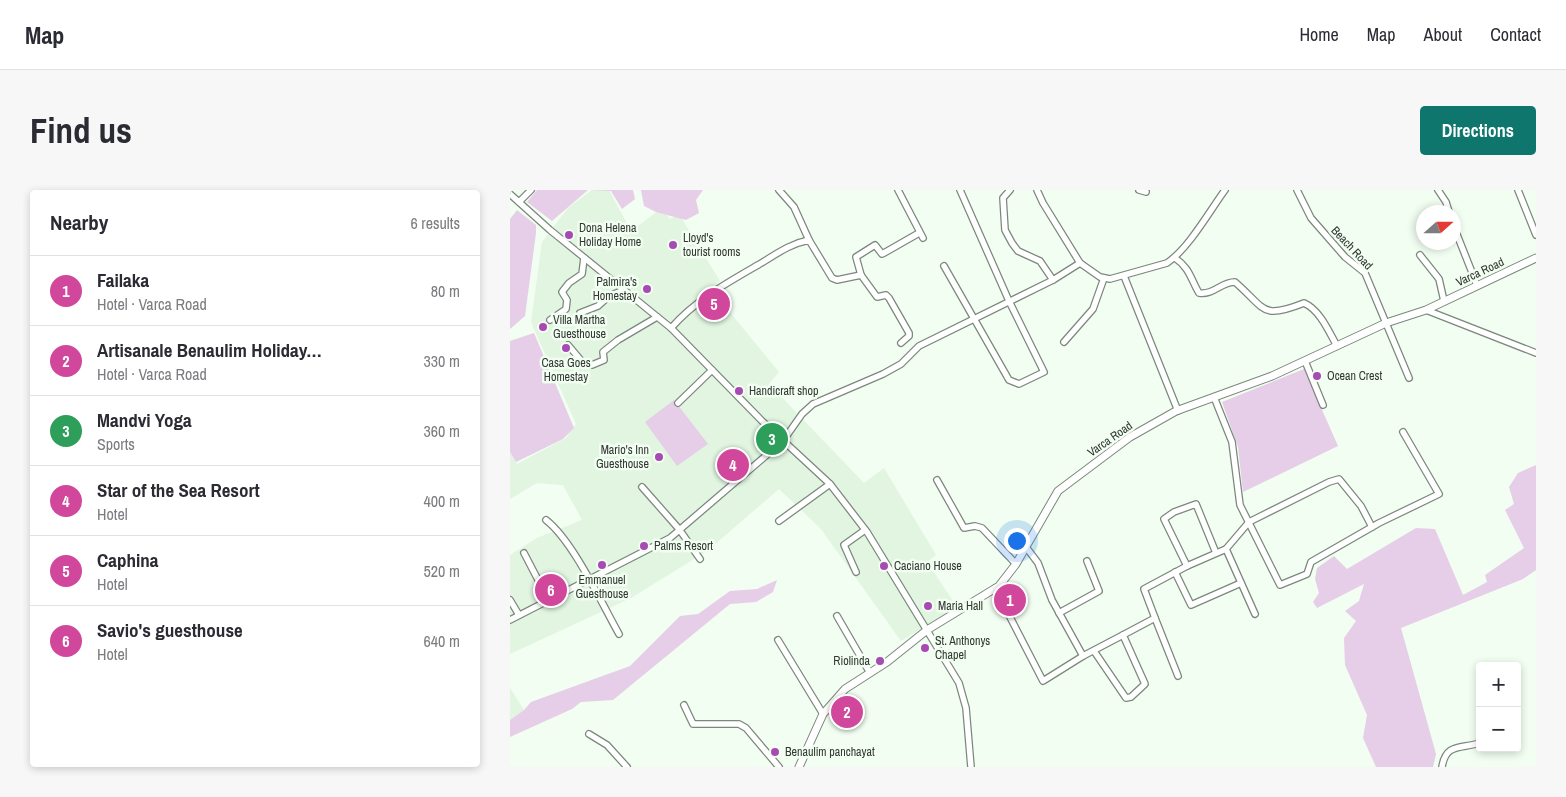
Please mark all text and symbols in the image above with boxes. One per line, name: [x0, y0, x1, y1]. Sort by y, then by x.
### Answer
text: Map: [25, 19, 64, 51]
text: Home: [1299, 22, 1339, 47]
text: Map: [1367, 22, 1396, 47]
text: About: [1424, 22, 1462, 47]
text: Contact: [1490, 22, 1541, 47]
button: Directions: [1420, 106, 1536, 155]
text: Find us: [30, 107, 132, 154]
north arrow: [1416, 205, 1461, 250]
text: Nearby: [50, 208, 108, 237]
text: 6 results: [410, 212, 460, 234]
place label: Dona Helena Holiday Home: [579, 220, 641, 250]
street label: Beach Road: [1328, 223, 1376, 273]
marker: Dona Helena Holiday Home: [563, 229, 575, 241]
place label: Lloyd's tourist rooms: [683, 230, 741, 260]
marker: Lloyd's tourist rooms: [667, 239, 679, 251]
street label: Varca Road: [1453, 254, 1507, 290]
text: Failaka: [97, 267, 149, 293]
place label: Palmira's Homestay: [593, 274, 637, 304]
text: 1: [62, 280, 70, 302]
text: 80 m: [431, 280, 460, 302]
marker: Palmira's Homestay: [641, 283, 653, 295]
pin: 5: [698, 285, 730, 323]
text: Hotel · Varca Road: [97, 293, 207, 315]
place label: Villa Martha Guesthouse: [553, 312, 606, 342]
marker: Villa Martha Guesthouse: [537, 321, 549, 333]
text: Artisanale Benaulim Holiday…: [97, 337, 322, 363]
marker: Casa Goes Homestay: [560, 342, 572, 354]
text: 2: [62, 350, 70, 372]
text: 330 m: [424, 350, 460, 372]
place label: Casa Goes Homestay: [541, 355, 591, 385]
text: Hotel · Varca Road: [97, 363, 207, 385]
place label: Ocean Crest: [1327, 368, 1383, 384]
marker: Ocean Crest: [1311, 370, 1323, 382]
place label: Handicraft shop: [749, 383, 818, 399]
marker: Handicraft shop: [733, 385, 745, 397]
text: Mandvi Yoga: [97, 407, 192, 433]
street label: Varca Road: [1084, 418, 1136, 460]
text: 3: [62, 420, 70, 442]
text: 360 m: [424, 420, 460, 442]
pin: 3: [756, 420, 788, 458]
text: Sports: [97, 433, 135, 455]
place label: Mario's Inn Guesthouse: [596, 442, 649, 472]
pin: 4: [717, 446, 749, 484]
marker: Mario's Inn Guesthouse: [653, 451, 665, 463]
text: Star of the Sea Resort: [97, 477, 260, 503]
text: 4: [62, 490, 70, 512]
text: 400 m: [424, 490, 460, 512]
text: Hotel: [97, 503, 128, 525]
your location: [1004, 528, 1030, 554]
place label: Palms Resort: [654, 538, 713, 554]
marker: Palms Resort: [638, 540, 650, 552]
text: Caphina: [97, 547, 158, 573]
place label: Caciano House: [894, 558, 962, 574]
marker: Emmanuel Guesthouse: [596, 559, 608, 571]
text: 5: [62, 560, 70, 582]
text: 520 m: [424, 560, 460, 582]
marker: Caciano House: [878, 560, 890, 572]
pin: 6: [535, 571, 567, 609]
place label: Emmanuel Guesthouse: [575, 572, 629, 602]
text: Hotel: [97, 573, 128, 595]
pin: 1: [994, 581, 1026, 619]
place label: Maria Hall: [938, 598, 983, 614]
marker: Maria Hall: [922, 600, 934, 612]
text: Savio's guesthouse: [97, 617, 243, 643]
text: 6: [62, 630, 70, 652]
text: 640 m: [424, 630, 460, 652]
place label: St. Anthonys Chapel: [935, 633, 990, 663]
marker: St. Anthonys Chapel: [919, 642, 931, 654]
text: Hotel: [97, 643, 128, 665]
place label: Riolinda: [833, 653, 871, 669]
marker: Riolinda: [874, 655, 886, 667]
map controls: [1476, 662, 1521, 752]
button: +: [1476, 662, 1521, 707]
pin: 2: [831, 693, 863, 731]
button: −: [1476, 707, 1521, 752]
place label: Benaulim panchayat: [785, 744, 875, 760]
marker: Benaulim panchayat: [769, 746, 781, 758]

